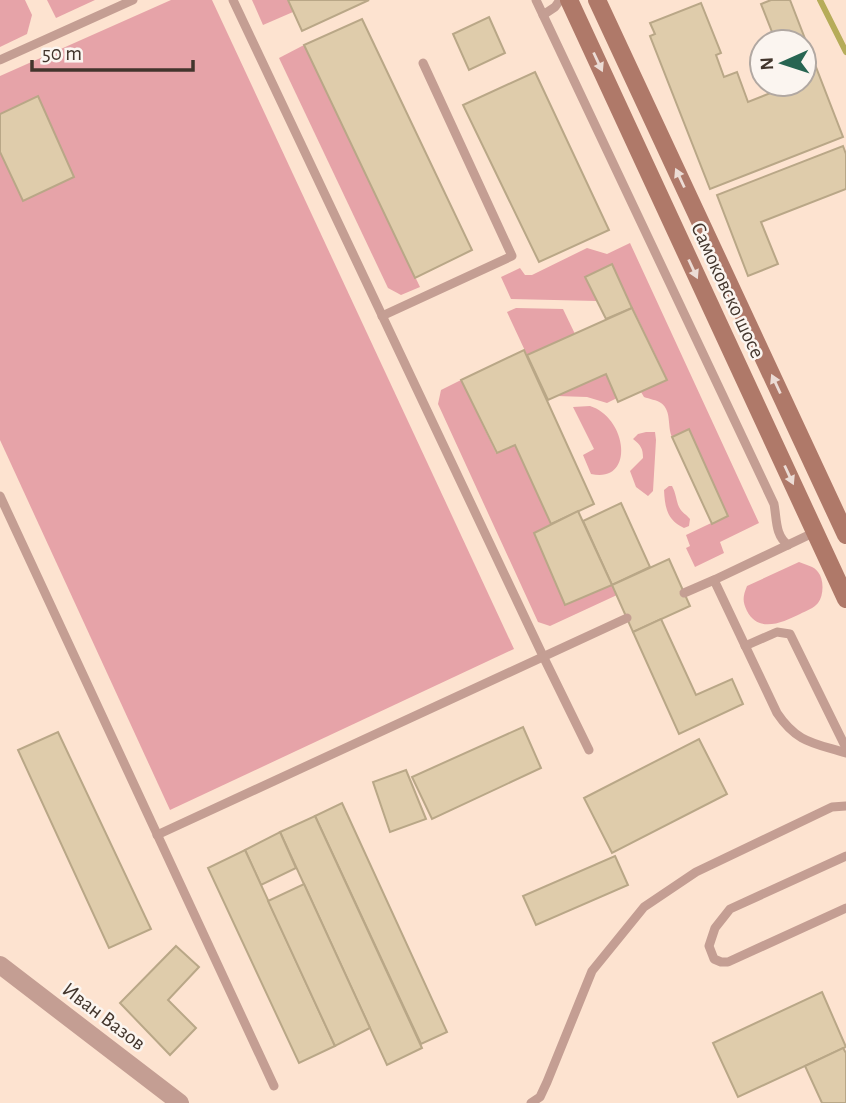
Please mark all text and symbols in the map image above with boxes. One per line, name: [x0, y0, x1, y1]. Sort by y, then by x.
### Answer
scale bar: [32, 28, 192, 72]
north arrow: [748, 28, 818, 98]
text: 50 m: [42, 43, 82, 64]
one-way arrow: [592, 52, 604, 72]
text: N: [758, 57, 777, 71]
one-way arrow: [674, 168, 686, 188]
street label: Самоковско шосе: [687, 219, 768, 361]
one-way arrow: [688, 258, 699, 279]
one-way arrow: [770, 374, 782, 394]
one-way arrow: [783, 465, 795, 485]
street label: Иван Вазов: [58, 979, 149, 1054]

